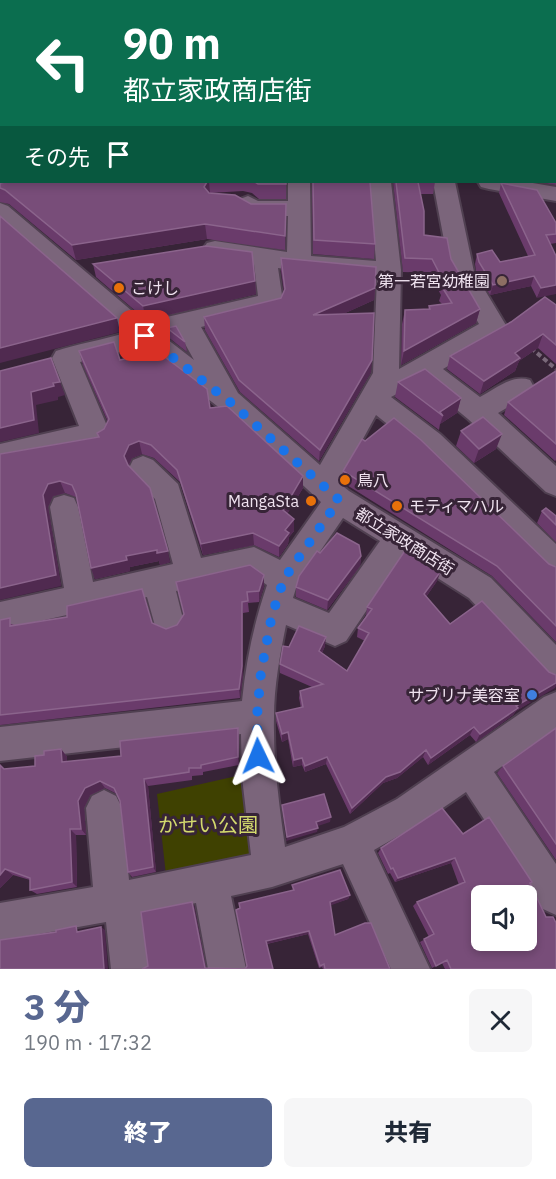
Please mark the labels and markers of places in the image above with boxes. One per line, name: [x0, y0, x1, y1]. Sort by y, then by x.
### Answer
place label: 第一若宮幼稚園: [378, 271, 490, 291]
marker: 第一若宮幼稚園: [495, 274, 509, 288]
place label: こけし: [131, 278, 179, 298]
marker: こけし: [112, 281, 126, 295]
pin: [119, 310, 170, 361]
place label: 鳥八: [357, 470, 389, 490]
marker: 鳥八: [338, 473, 352, 487]
place label: MangaSta: [228, 491, 299, 511]
marker: MangaSta: [304, 494, 318, 508]
place label: モティマハル: [409, 496, 504, 516]
marker: モティマハル: [390, 499, 404, 513]
place label: サブリナ美容室: [408, 685, 520, 705]
marker: サブリナ美容室: [525, 688, 539, 702]

